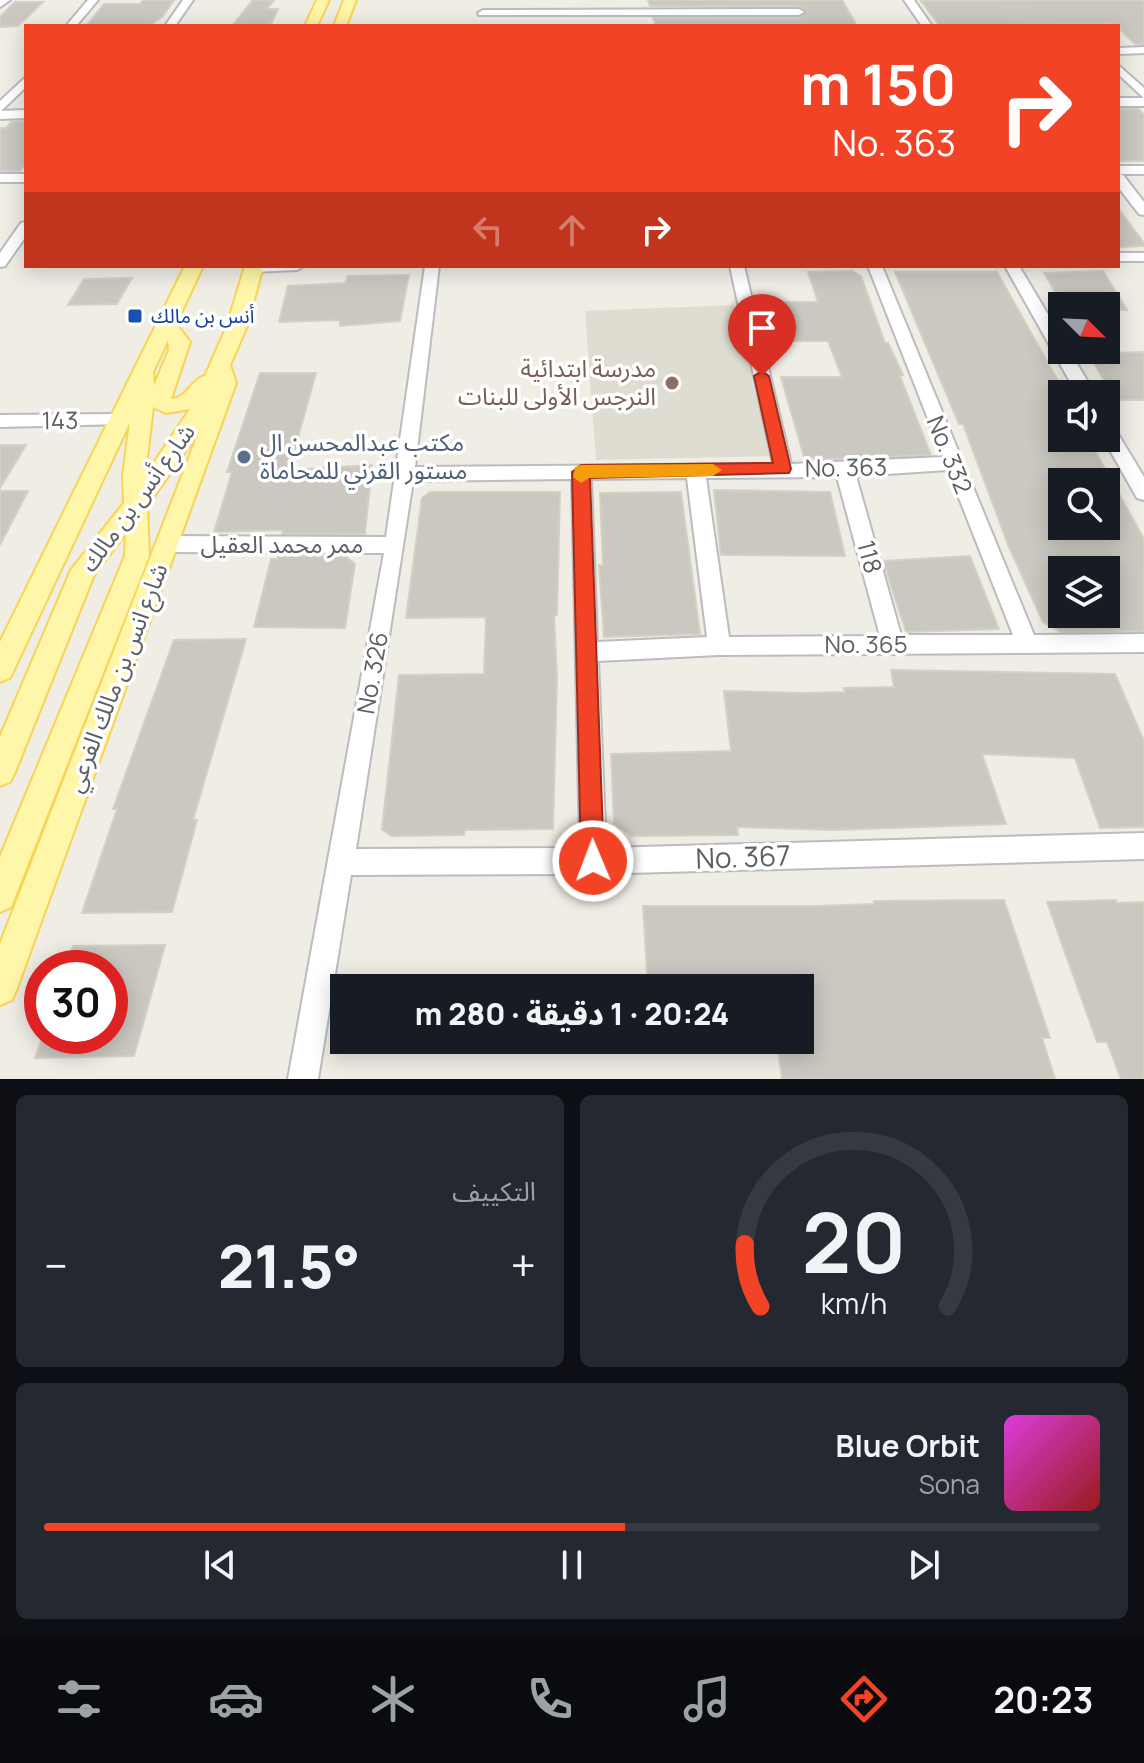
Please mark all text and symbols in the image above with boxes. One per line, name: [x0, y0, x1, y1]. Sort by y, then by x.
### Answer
text: 150 m: [800, 45, 956, 122]
icon: right: [984, 56, 1088, 160]
text: No. 363: [832, 118, 956, 167]
icon: left: [466, 208, 510, 252]
icon: ahead: [550, 208, 594, 252]
icon: right: [634, 208, 678, 252]
north arrow: [1048, 292, 1120, 364]
map controls: [1048, 292, 1120, 628]
pin: [728, 294, 796, 376]
place label: أنس بن مالك: [151, 302, 254, 329]
icon: arrive: [740, 306, 784, 350]
marker: أنس بن مالك: [126, 307, 144, 325]
place label: مدرسة ابتدائية النرجس الأولى للبنات: [458, 351, 656, 412]
marker: مدرسة ابتدائية النرجس الأولى للبنات: [663, 374, 681, 392]
button: sound: [1048, 380, 1120, 452]
street label: 143: [41, 403, 79, 436]
street label: No. 332: [920, 411, 981, 498]
street label: شارع أنس بن مالك: [72, 416, 203, 579]
place label: مكتب عبدالمحسن ال مستور القرني للمحاماة: [260, 425, 467, 490]
marker: مكتب عبدالمحسن ال مستور القرني للمحاماة: [235, 448, 253, 466]
street label: No. 363: [804, 449, 887, 484]
button: search: [1048, 468, 1120, 540]
street label: ممر محمد العقيل: [201, 527, 363, 560]
street label: 118: [850, 537, 891, 577]
button: layers: [1048, 556, 1120, 628]
street label: شارع انس بن مالك الفرعي: [57, 558, 178, 798]
street label: No. 365: [824, 627, 908, 660]
street label: No. 326: [348, 629, 395, 716]
position arrow: [551, 819, 635, 903]
street label: No. 367: [695, 835, 791, 877]
speed limit sign: 30: [24, 950, 128, 1054]
text: 20:24 · 1 دقيقة · 280 m: [415, 993, 729, 1034]
text: التكييف: [452, 1173, 536, 1209]
text: 20: [802, 1184, 906, 1298]
text: 21.5°: [218, 1224, 361, 1306]
text: −: [44, 1235, 68, 1295]
text: +: [511, 1235, 536, 1295]
text: km/h: [821, 1284, 887, 1323]
text: Blue Orbit: [835, 1425, 980, 1466]
text: Sona: [919, 1466, 980, 1502]
icon: previous: [198, 1543, 242, 1587]
icon: pause: [550, 1543, 594, 1587]
icon: next: [902, 1543, 946, 1587]
icon: filters: [51, 1671, 107, 1727]
icon: car: [208, 1671, 264, 1727]
icon: climate: [365, 1671, 421, 1727]
icon: phone: [522, 1671, 578, 1727]
icon: music: [679, 1671, 735, 1727]
icon: directions: [836, 1671, 892, 1727]
text: 20:23: [994, 1675, 1093, 1724]

